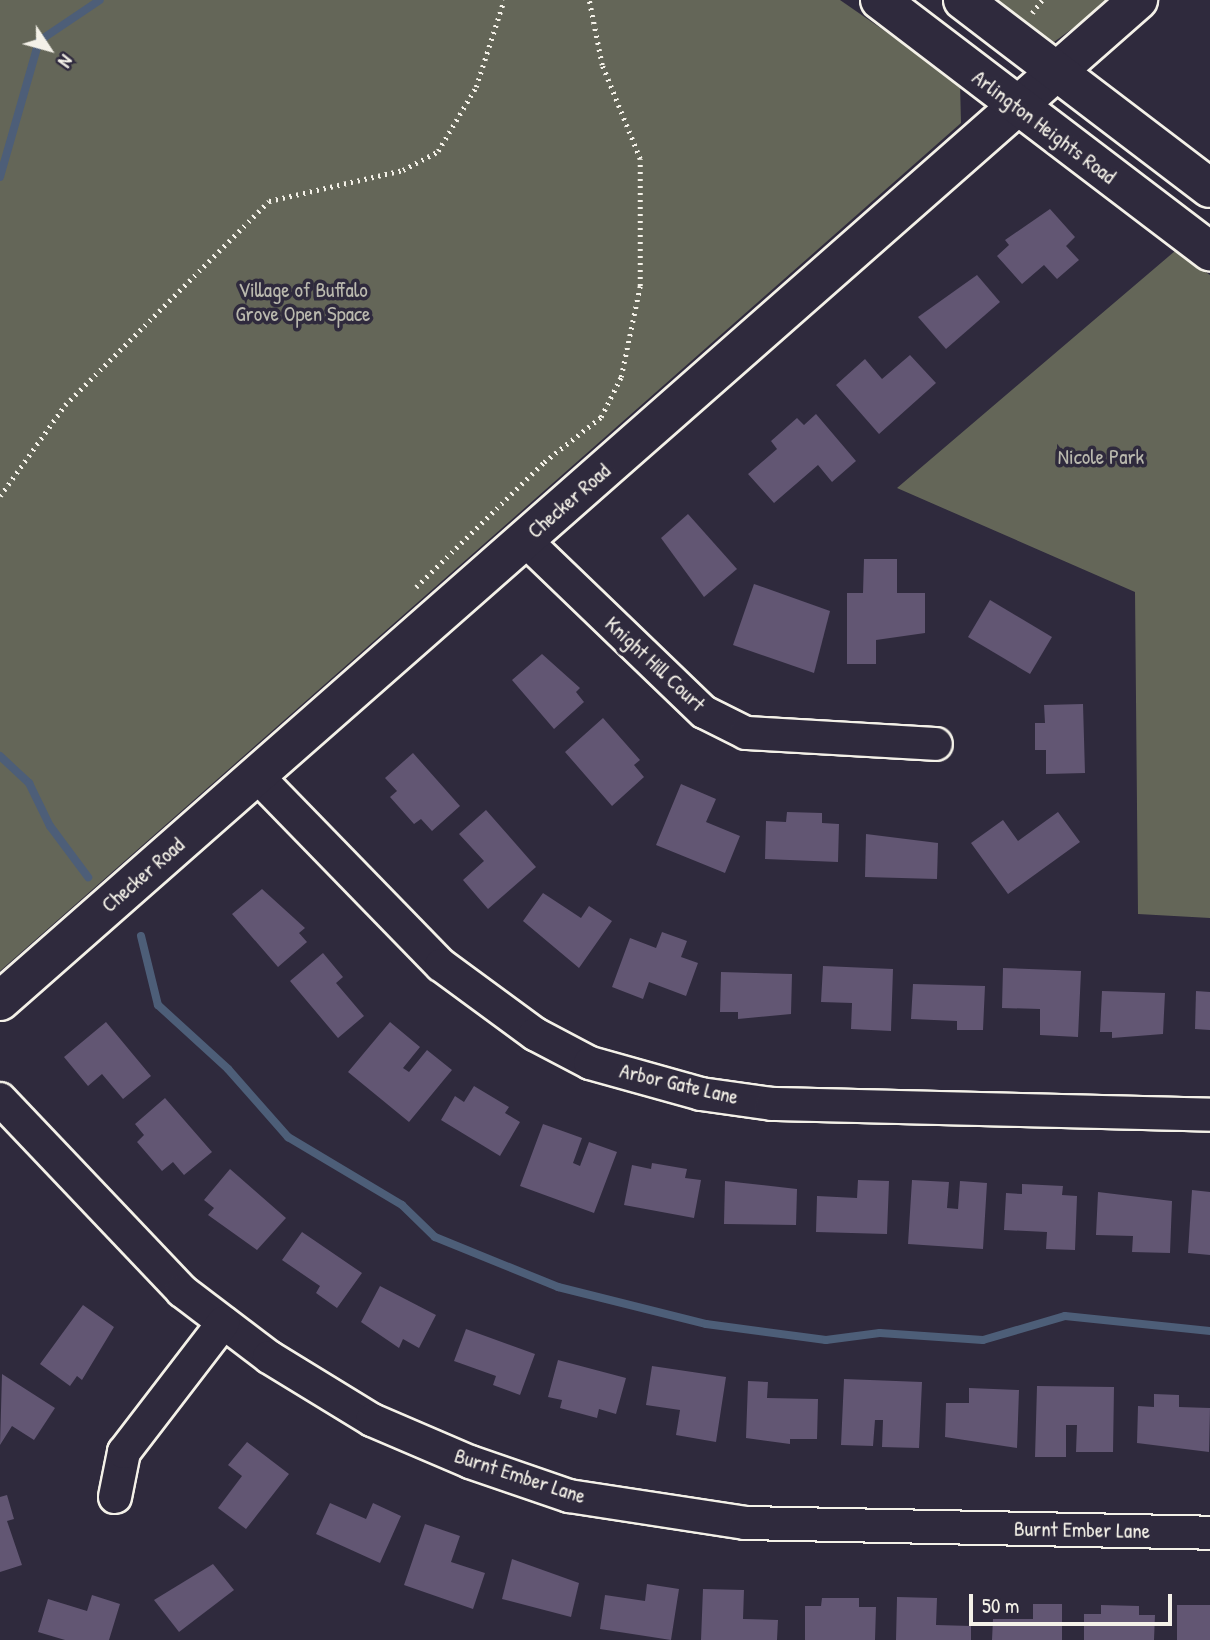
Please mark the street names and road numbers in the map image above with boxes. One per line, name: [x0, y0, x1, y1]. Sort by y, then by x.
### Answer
street label: Arlington Heights Road: [967, 65, 1121, 189]
street label: Checker Road: [523, 458, 615, 544]
street label: Knight Hill Court: [600, 611, 710, 717]
street label: Checker Road: [97, 832, 189, 918]
street label: Arbor Gate Lane: [617, 1058, 741, 1110]
street label: Burnt Ember Lane: [451, 1443, 589, 1509]
street label: Burnt Ember Lane: [1014, 1516, 1150, 1544]

